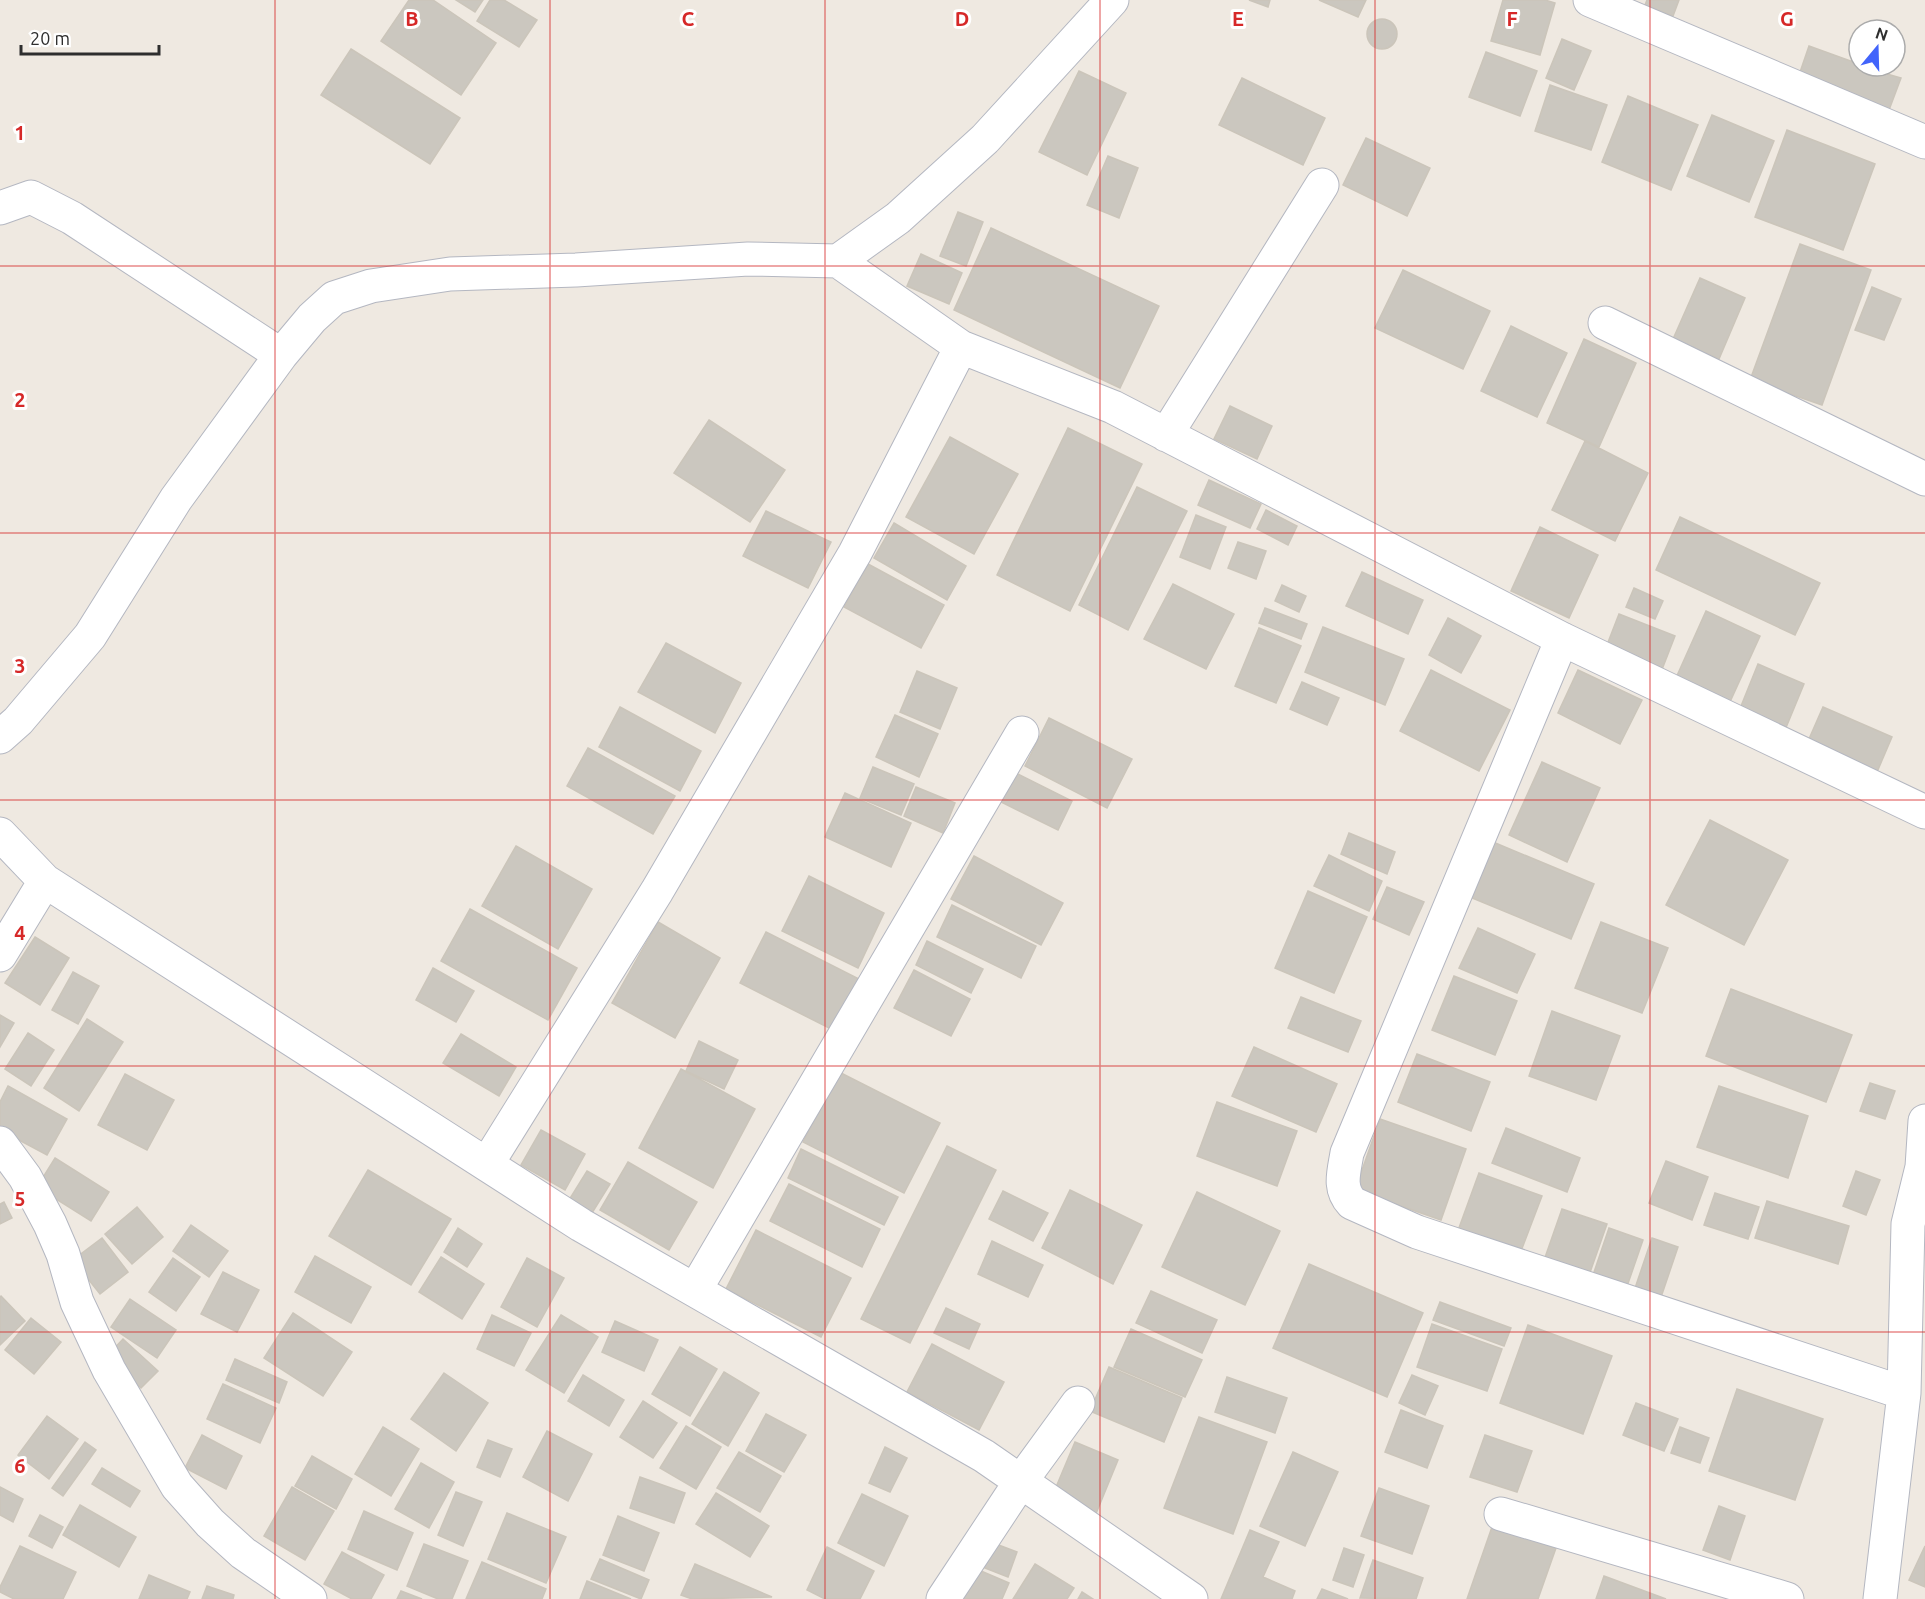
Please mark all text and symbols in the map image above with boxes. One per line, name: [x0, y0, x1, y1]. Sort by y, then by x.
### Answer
text: B: [405, 7, 419, 30]
text: C: [682, 7, 695, 30]
text: D: [955, 7, 969, 30]
text: E: [1232, 7, 1244, 30]
text: F: [1506, 7, 1518, 30]
text: G: [1780, 7, 1794, 30]
scale bar: [21, 18, 159, 56]
north arrow: [1847, 18, 1907, 78]
text: N: [1873, 23, 1890, 44]
text: 20 m: [30, 28, 70, 48]
text: 1: [14, 121, 26, 144]
text: 2: [14, 388, 26, 411]
text: 3: [14, 654, 26, 677]
text: 4: [14, 921, 26, 944]
text: 5: [14, 1187, 26, 1210]
text: 6: [14, 1454, 26, 1477]

